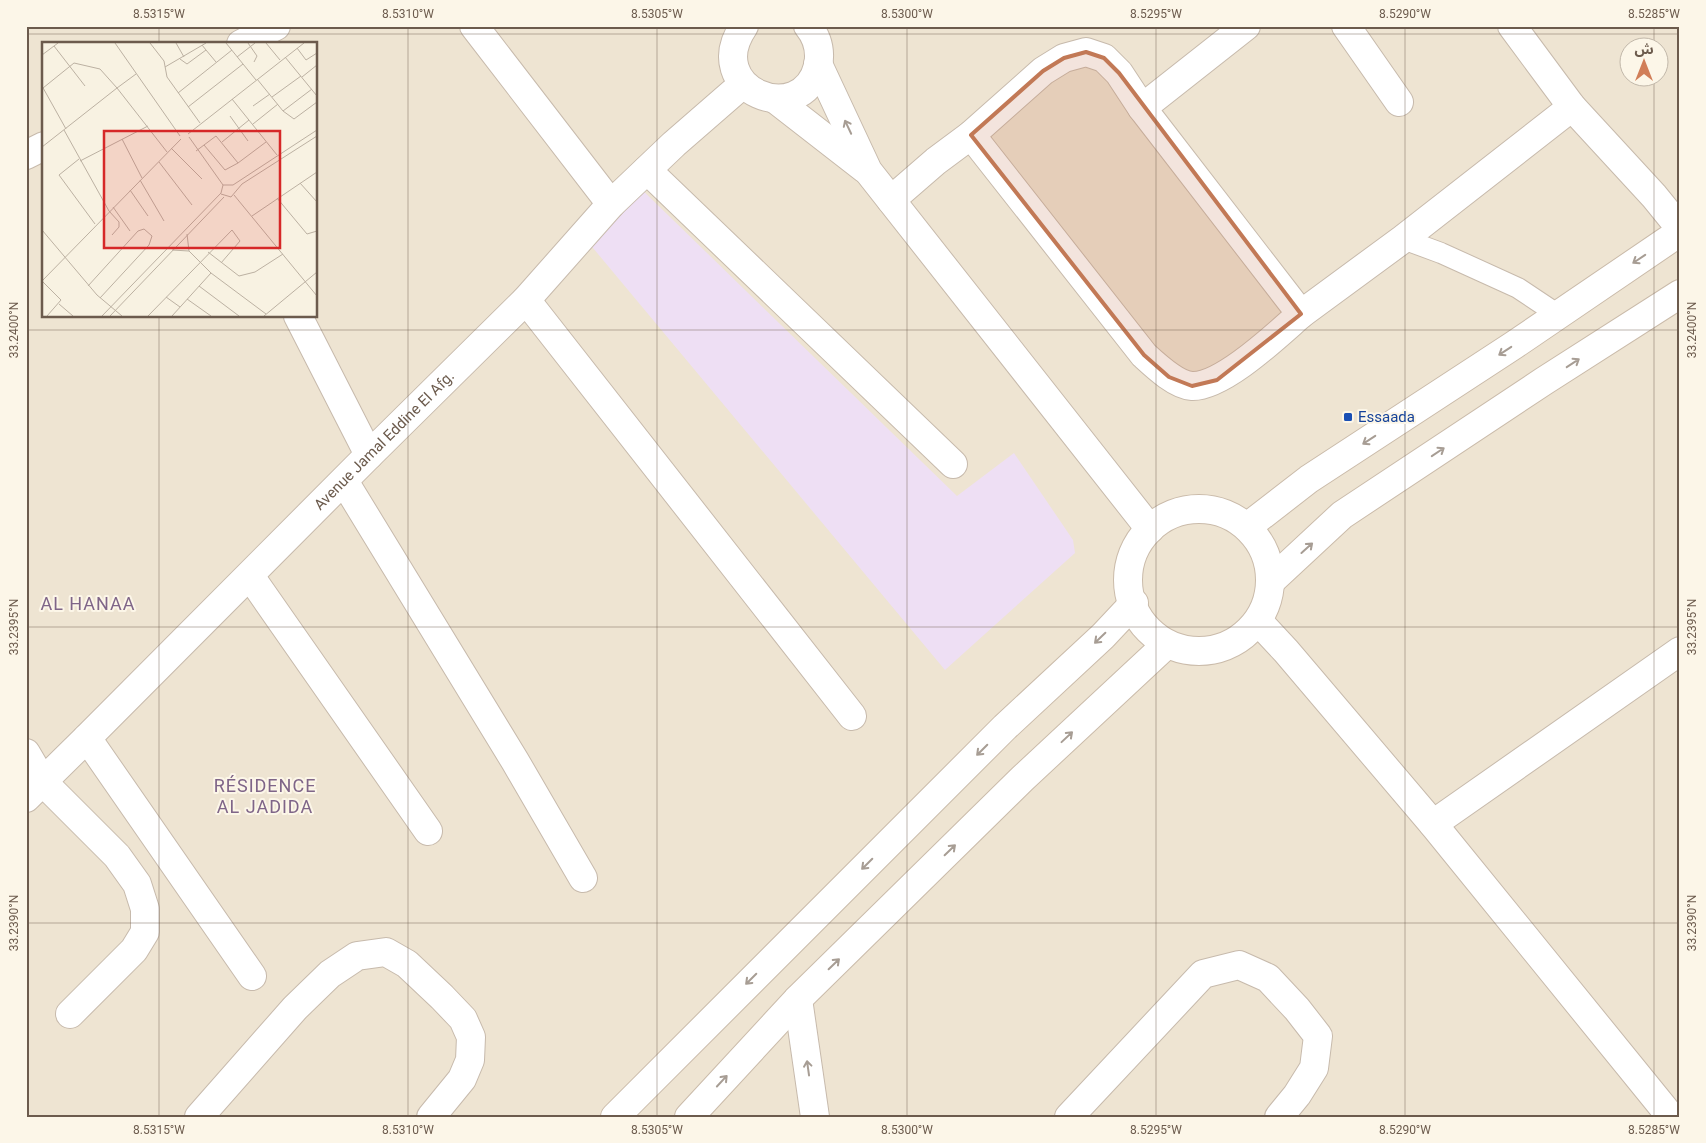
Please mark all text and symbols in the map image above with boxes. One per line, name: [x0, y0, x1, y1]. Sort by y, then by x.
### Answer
text: 8.5315°W: [133, 7, 185, 21]
text: 8.5310°W: [382, 7, 434, 21]
text: 8.5305°W: [631, 7, 683, 21]
text: 8.5300°W: [881, 7, 933, 21]
text: 8.5295°W: [1130, 7, 1182, 21]
text: 8.5290°W: [1379, 7, 1431, 21]
text: 8.5285°W: [1628, 7, 1680, 21]
north arrow: [1618, 38, 1668, 88]
text: ش: [1634, 41, 1654, 57]
inset map: [42, 42, 318, 318]
one-way arrow: [842, 120, 852, 135]
one-way arrow: [1632, 254, 1646, 264]
text: 33.2400°N: [7, 302, 21, 358]
text: 33.2400°N: [1685, 302, 1699, 358]
one-way arrow: [1498, 346, 1512, 356]
one-way arrow: [1566, 357, 1580, 367]
street label: Avenue Jamal Eddine El Afg.: [310, 367, 458, 514]
place label: Essaada: [1358, 408, 1415, 426]
marker: Essaada: [1342, 411, 1354, 423]
one-way arrow: [1362, 435, 1376, 445]
one-way arrow: [1430, 447, 1444, 457]
one-way arrow: [1300, 542, 1313, 554]
district label: AL HANAA: [40, 593, 136, 614]
text: 33.2395°N: [7, 599, 21, 655]
text: 33.2395°N: [1685, 599, 1699, 655]
one-way arrow: [1094, 632, 1106, 644]
one-way arrow: [1061, 731, 1073, 743]
one-way arrow: [976, 744, 988, 756]
district label: RÉSIDENCE AL JADIDA: [214, 775, 316, 817]
one-way arrow: [944, 844, 956, 856]
one-way arrow: [861, 858, 873, 870]
text: 33.2390°N: [7, 895, 21, 951]
text: 33.2390°N: [1685, 895, 1699, 951]
one-way arrow: [828, 957, 840, 970]
one-way arrow: [745, 973, 758, 985]
one-way arrow: [803, 1061, 813, 1077]
one-way arrow: [716, 1075, 728, 1087]
text: 8.5315°W: [133, 1123, 185, 1137]
text: 8.5310°W: [382, 1123, 434, 1137]
text: 8.5305°W: [631, 1123, 683, 1137]
text: 8.5300°W: [881, 1123, 933, 1137]
text: 8.5295°W: [1130, 1123, 1182, 1137]
text: 8.5290°W: [1379, 1123, 1431, 1137]
text: 8.5285°W: [1628, 1123, 1680, 1137]

